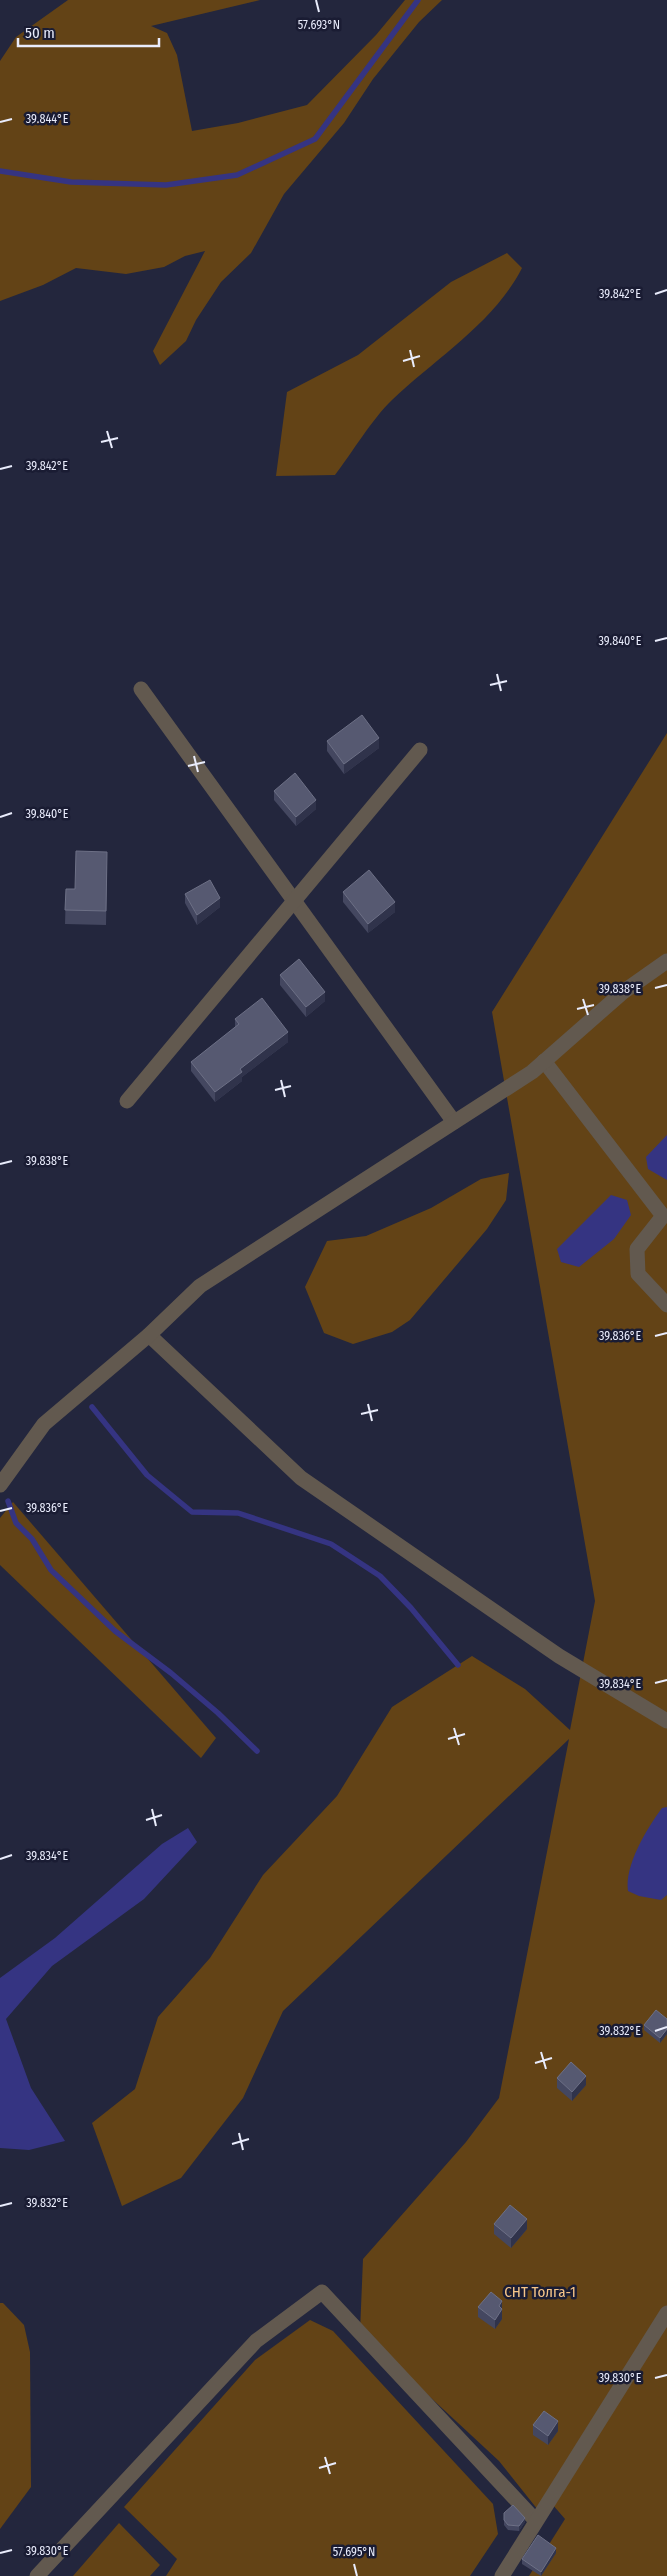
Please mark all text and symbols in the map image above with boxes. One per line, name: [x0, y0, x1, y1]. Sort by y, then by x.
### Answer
scale bar: [18, 15, 159, 47]
text: 57.693°N: [298, 18, 340, 32]
text: 50 m: [25, 24, 55, 42]
text: 39.844°E: [26, 112, 69, 126]
text: 39.842°E: [599, 287, 641, 301]
text: 39.842°E: [26, 459, 68, 473]
text: 39.840°E: [599, 634, 642, 648]
text: 39.840°E: [26, 807, 69, 821]
text: 39.838°E: [599, 982, 642, 996]
text: 39.838°E: [26, 1154, 69, 1168]
text: 39.836°E: [599, 1329, 641, 1343]
text: 39.836°E: [26, 1501, 68, 1515]
text: 39.834°E: [599, 1677, 641, 1691]
text: 39.834°E: [26, 1849, 68, 1863]
text: 39.832°E: [599, 2024, 641, 2038]
text: 39.832°E: [26, 2196, 68, 2210]
park label: СНТ Толга-1: [504, 2283, 576, 2301]
text: 39.830°E: [599, 2371, 642, 2385]
text: 39.830°E: [26, 2544, 69, 2558]
text: 57.695°N: [333, 2545, 375, 2559]

